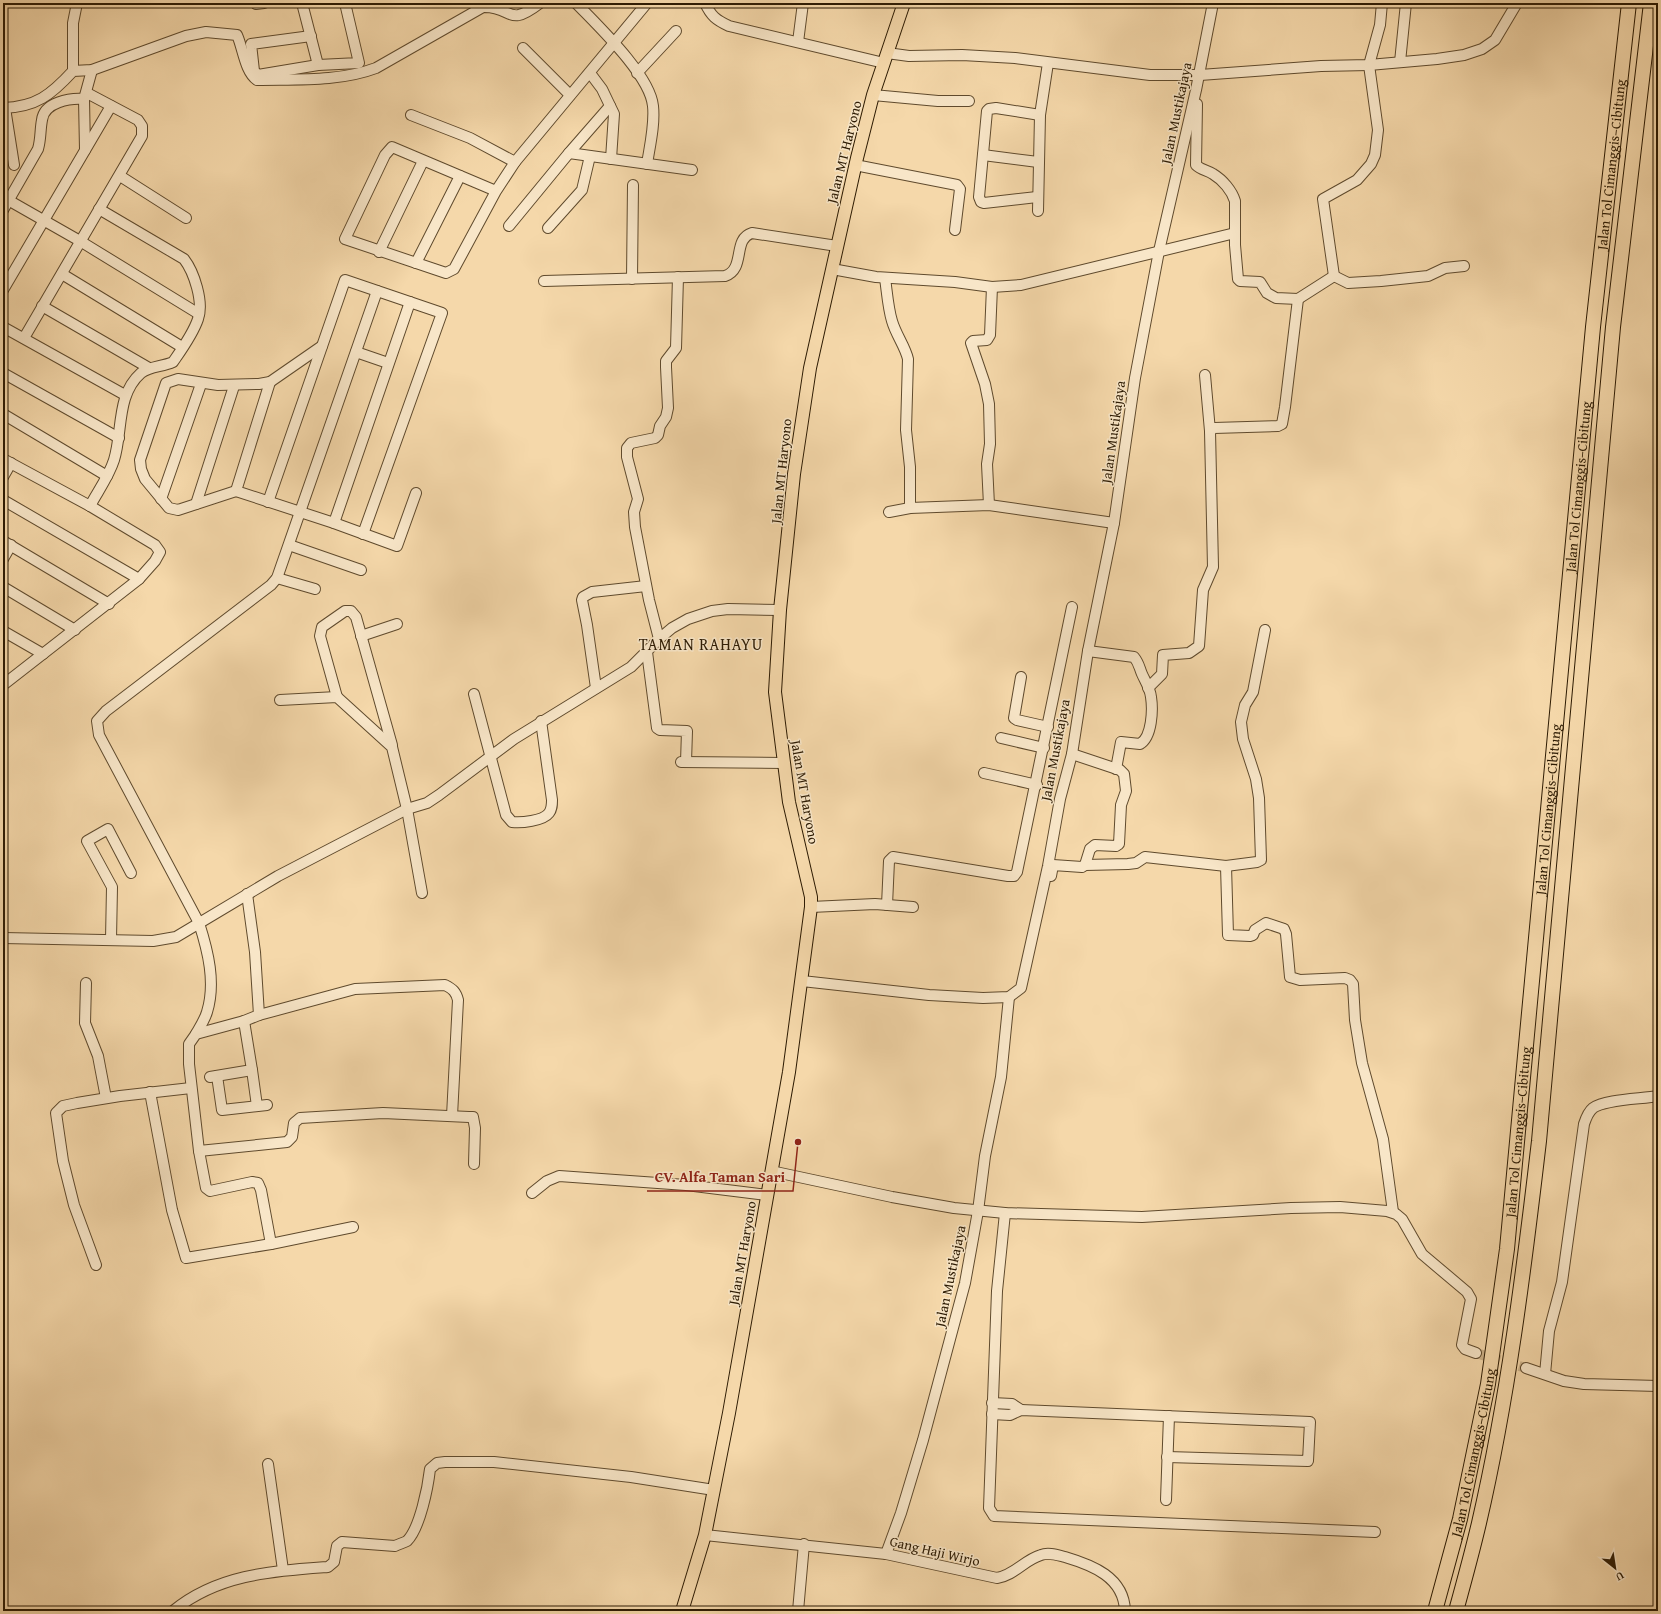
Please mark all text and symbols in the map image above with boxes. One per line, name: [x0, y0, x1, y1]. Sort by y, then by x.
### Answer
street label: Jalan Mustikajaya: [1155, 60, 1197, 168]
street label: Jalan Tol Cimanggis–Cibitung: [1591, 78, 1630, 253]
street label: Jalan MT Haryono: [821, 98, 866, 208]
street label: Jalan Mustikajaya: [1096, 379, 1130, 487]
street label: Jalan Tol Cimanggis–Cibitung: [1560, 400, 1596, 575]
street label: Jalan MT Haryono: [765, 418, 796, 526]
district label: TAMAN RAHAYU: [639, 632, 763, 656]
street label: Jalan Mustikajaya: [1035, 697, 1075, 805]
street label: Jalan Tol Cimanggis–Cibitung: [1530, 723, 1566, 898]
street label: Jalan MT Haryono: [786, 736, 824, 846]
street label: Jalan Tol Cimanggis–Cibitung: [1500, 1046, 1536, 1220]
callout: CV. Alfa Taman Sari: [647, 1164, 793, 1191]
text: CV. Alfa Taman Sari: [655, 1166, 786, 1187]
street label: Jalan MT Haryono: [723, 1199, 761, 1309]
street label: Jalan Mustikajaya: [929, 1223, 971, 1331]
street label: Jalan Tol Cimanggis–Cibitung: [1445, 1367, 1500, 1541]
street label: Gang Haji Wirjo: [888, 1531, 982, 1571]
north arrow: [1595, 1548, 1635, 1588]
text: U: [1612, 1568, 1627, 1586]

